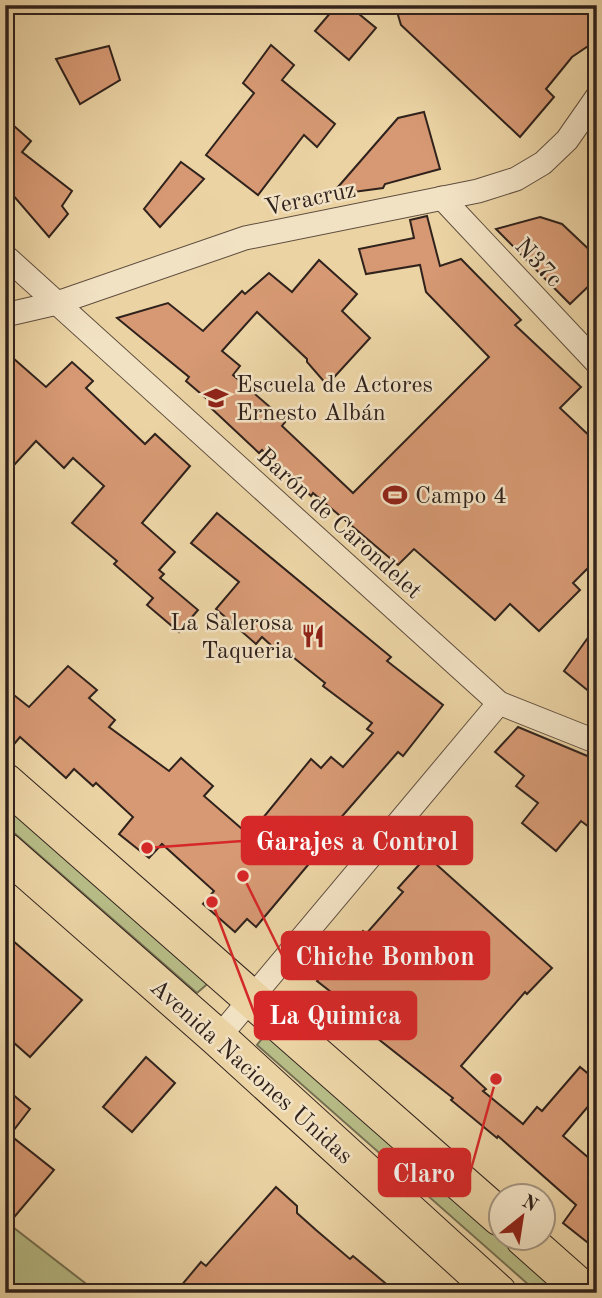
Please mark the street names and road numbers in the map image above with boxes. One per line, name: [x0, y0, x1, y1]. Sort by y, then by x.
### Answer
street label: Veracruz: [263, 179, 358, 221]
street label: N37c: [509, 234, 566, 292]
street label: Barón de Carondelet: [252, 445, 426, 604]
street label: Avenida Naciones Unidas: [145, 975, 357, 1169]

